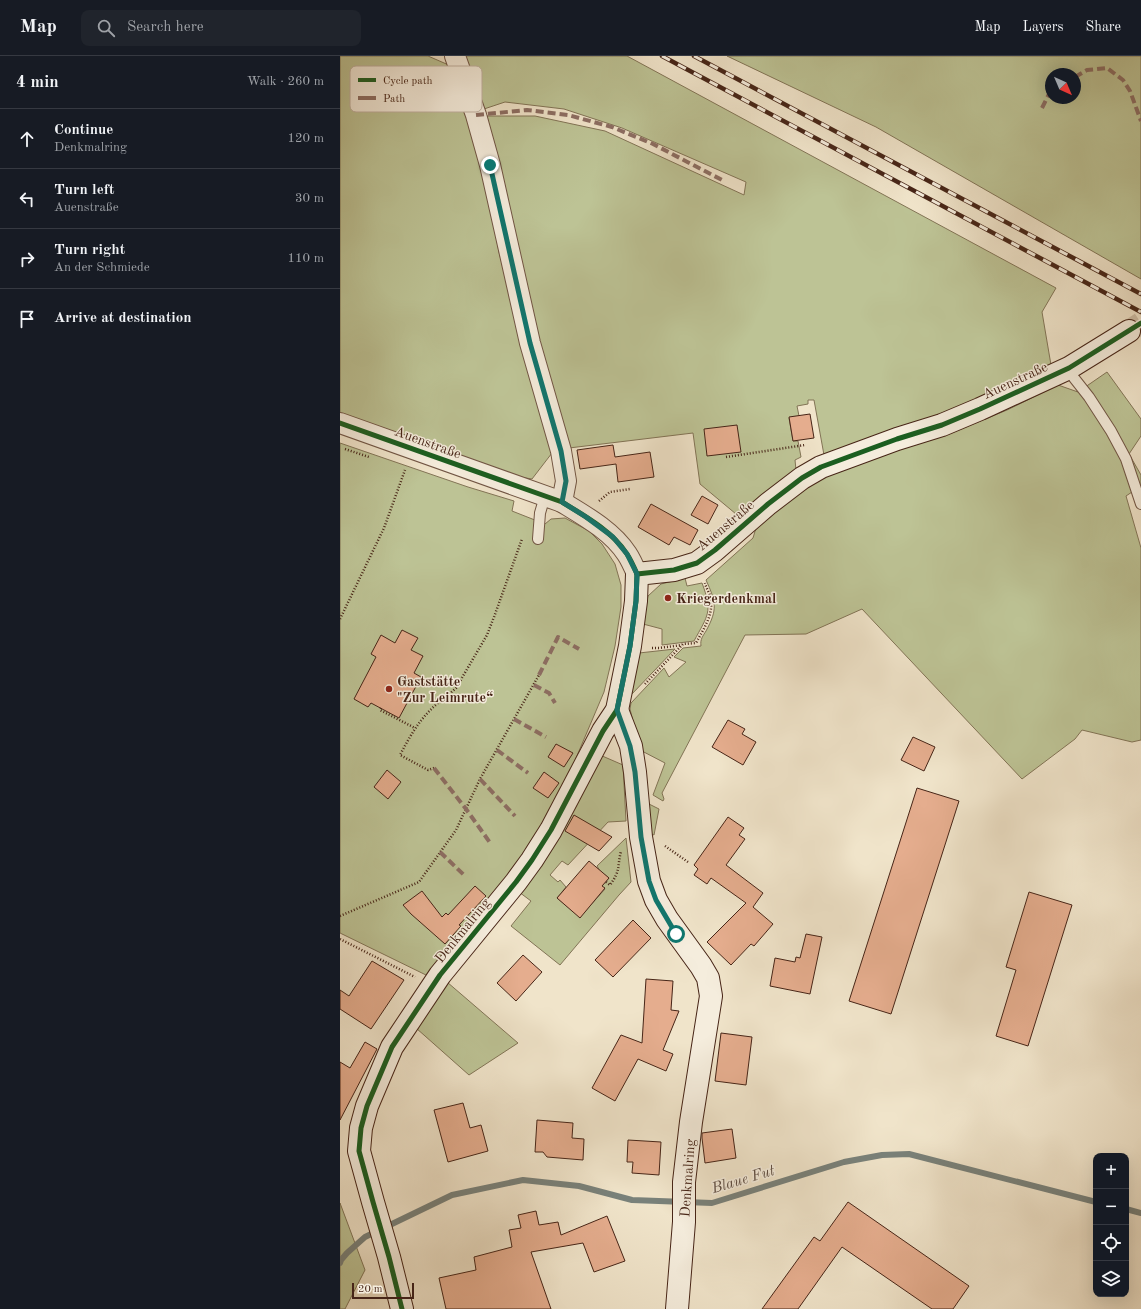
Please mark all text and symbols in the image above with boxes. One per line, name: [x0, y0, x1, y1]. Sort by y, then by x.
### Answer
search box: [81, 10, 361, 46]
icon: search: [95, 17, 117, 39]
text: Map: [20, 18, 57, 37]
text: Search here: [127, 20, 204, 35]
text: Map: [975, 20, 1001, 34]
text: Layers: [1023, 20, 1064, 34]
text: Share: [1086, 20, 1121, 34]
legend: [350, 66, 482, 112]
north arrow: [1045, 68, 1081, 104]
text: 4 min: [16, 74, 59, 91]
text: Walk · 260 m: [247, 75, 324, 88]
text: Cycle path: [383, 76, 433, 87]
text: Path: [383, 94, 405, 105]
text: Continue: [54, 123, 113, 138]
icon: ahead: [16, 128, 38, 150]
text: 120 m: [287, 132, 324, 145]
text: Denkmalring: [54, 141, 127, 154]
route end: [481, 156, 499, 174]
text: Turn left: [54, 183, 114, 198]
icon: left: [16, 188, 38, 210]
text: 30 m: [295, 192, 324, 205]
text: Auenstraße: [54, 201, 119, 214]
text: Turn right: [54, 243, 125, 258]
icon: right: [16, 248, 38, 270]
text: 110 m: [287, 252, 324, 265]
text: An der Schmiede: [54, 261, 150, 274]
icon: arrive: [16, 308, 38, 330]
text: Arrive at destination: [54, 311, 192, 326]
street label: Auenstraße: [981, 360, 1050, 402]
street label: Auenstraße: [393, 424, 463, 461]
street label: Auenstraße: [694, 498, 757, 554]
place label: Kriegerdenkmal: [676, 592, 776, 606]
marker: Kriegerdenkmal: [663, 593, 673, 603]
place label: Gaststätte "Zur Leimrute“: [397, 675, 493, 705]
marker: Gaststätte "Zur Leimrute“: [384, 684, 394, 694]
street label: Denkmalring: [433, 895, 493, 966]
route start: [667, 925, 685, 943]
street label: Denkmalring: [678, 1138, 698, 1218]
map controls: [1093, 1153, 1129, 1297]
button: +: [1093, 1153, 1129, 1189]
water label: Blaue Fut: [709, 1164, 777, 1197]
button: −: [1093, 1189, 1129, 1225]
button: locate: [1093, 1225, 1129, 1261]
button: layers: [1093, 1261, 1129, 1297]
scale bar: [352, 1281, 414, 1300]
text: 20 m: [358, 1284, 383, 1295]

